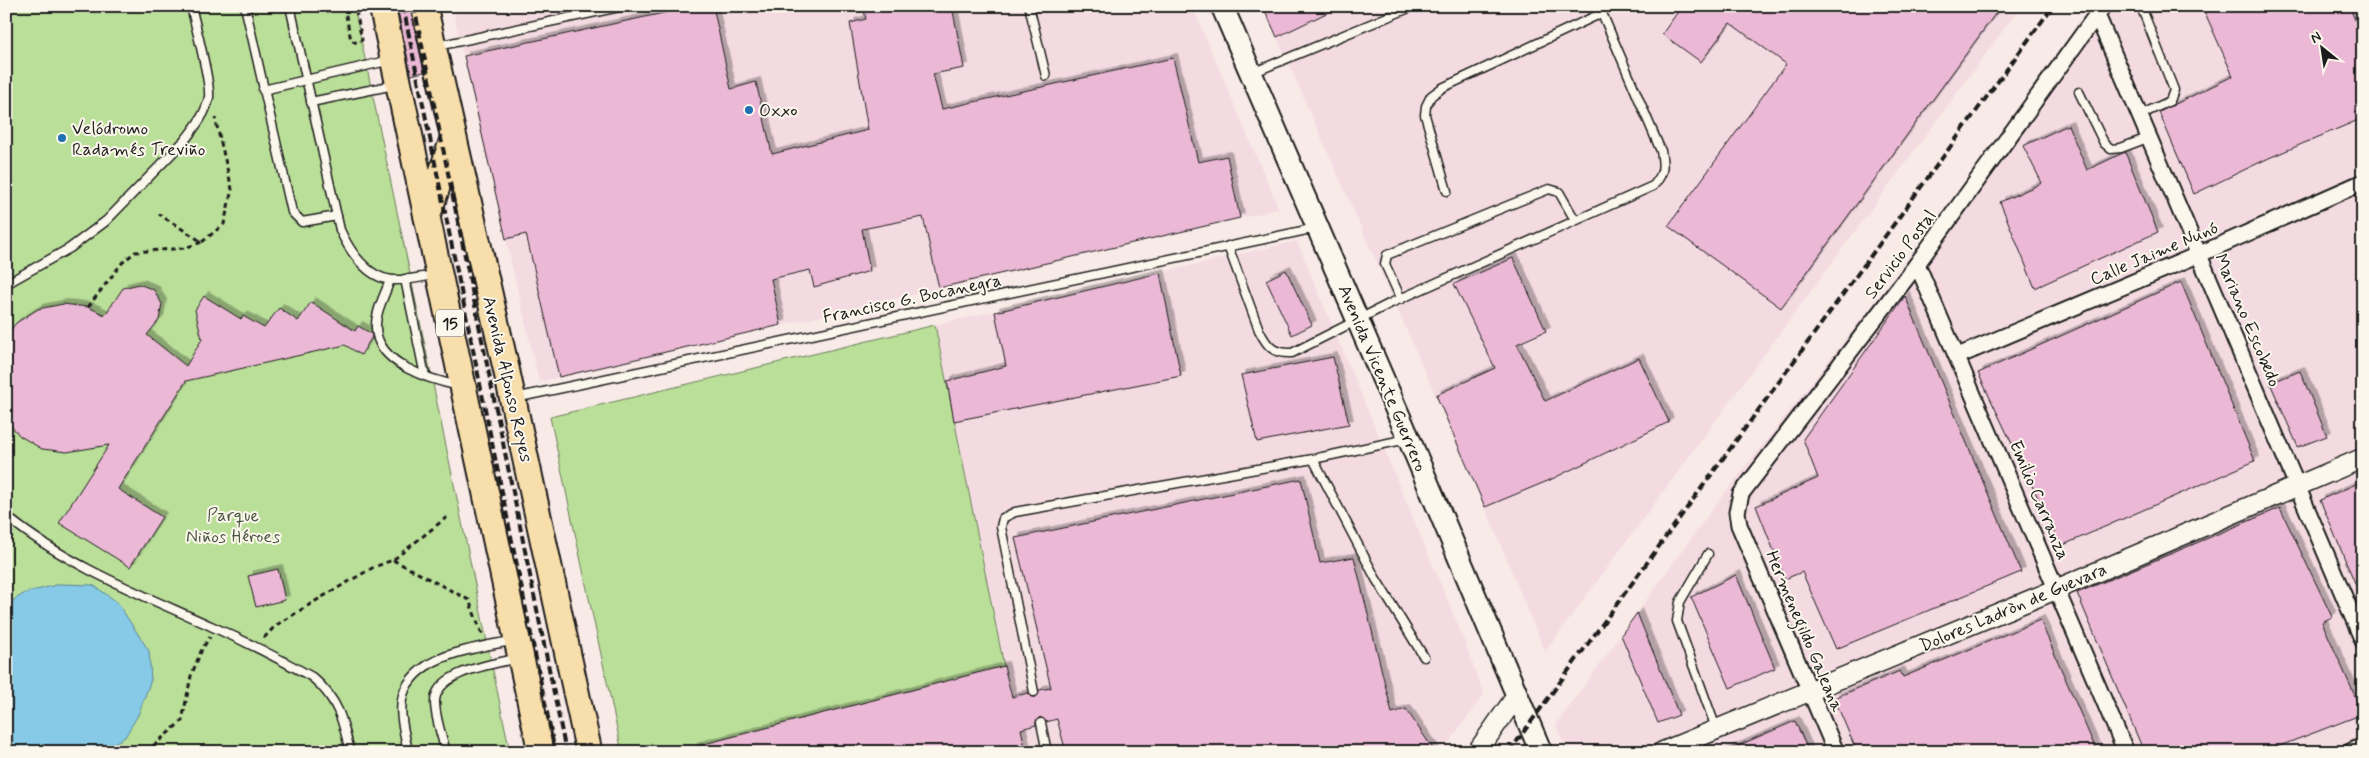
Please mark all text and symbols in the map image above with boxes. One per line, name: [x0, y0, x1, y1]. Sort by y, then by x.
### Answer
north arrow: [2296, 22, 2346, 72]
text: N: [2307, 27, 2325, 48]
place label: Oxxo: [759, 99, 797, 123]
marker: Oxxo: [743, 104, 755, 116]
place label: Velódromo Radamés Treviño: [72, 117, 206, 162]
marker: Velódromo Radamés Treviño: [56, 132, 68, 144]
street label: Servicio Postal: [1859, 205, 1942, 304]
street label: Calle Jaime Nunó: [2087, 216, 2222, 292]
street label: Mariano Escobedo: [2208, 250, 2286, 391]
street label: Francisco G. Bocanegra: [821, 268, 1004, 330]
street label: Avenida Vicente Guerrero: [1332, 281, 1432, 475]
street label: Avenida Alfonso Reyes: [474, 294, 538, 465]
road number: 15: [436, 309, 464, 336]
street label: Emilio Carranza: [2003, 437, 2075, 564]
park label: Parque Niños Héroes: [186, 504, 280, 549]
street label: Hermenegildo Galeana: [1757, 547, 1849, 717]
street label: Dolores Ladròn de Guevara: [1916, 558, 2111, 658]

